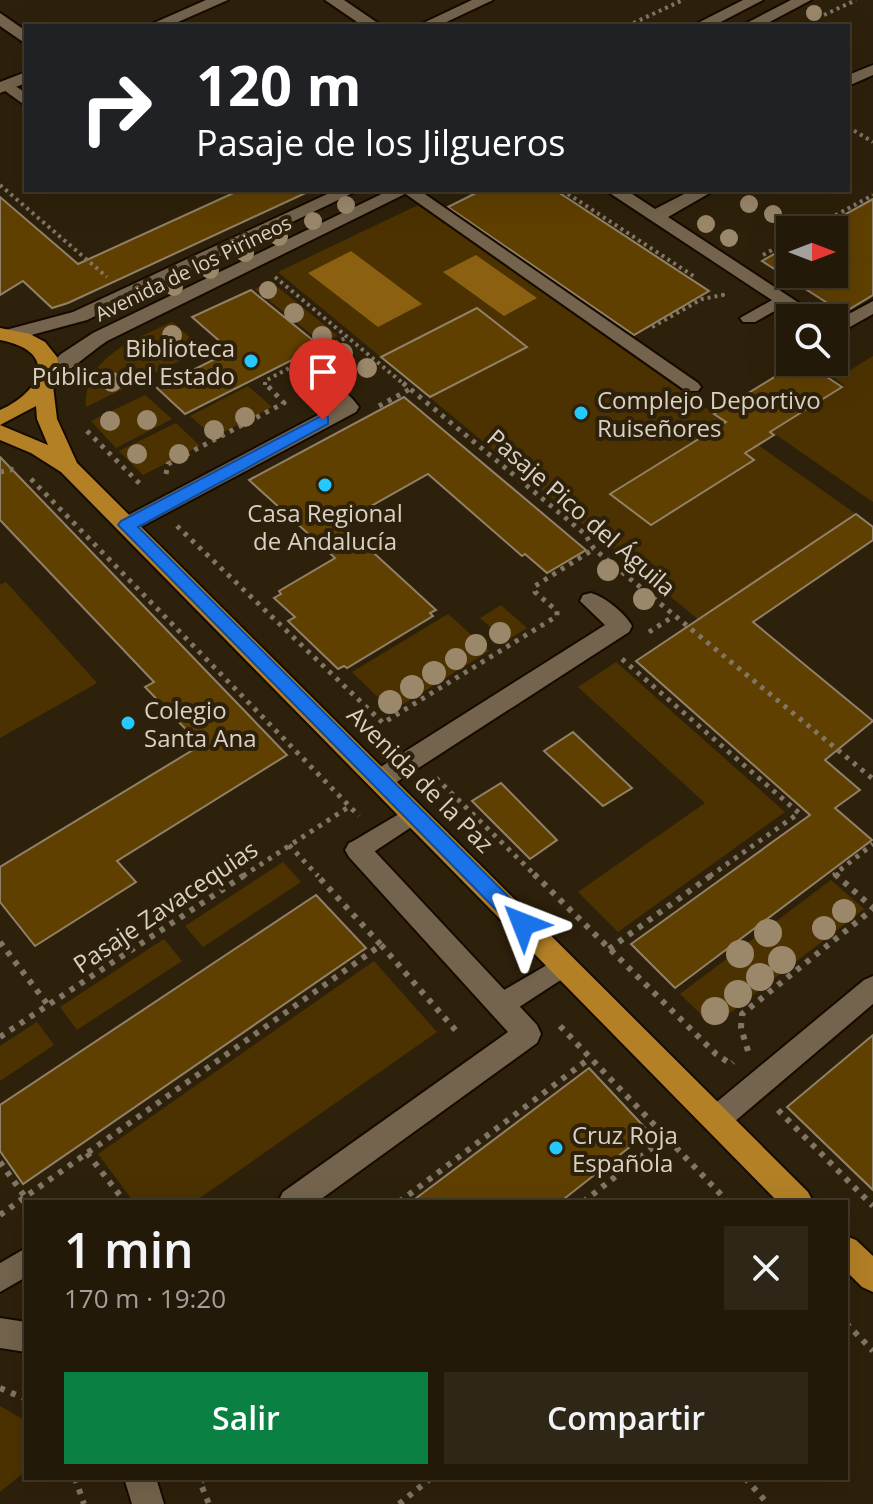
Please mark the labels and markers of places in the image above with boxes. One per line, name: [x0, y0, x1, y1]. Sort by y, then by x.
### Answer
place label: Biblioteca Pública del Estado: [32, 331, 235, 392]
pin: [289, 338, 357, 420]
marker: Biblioteca Pública del Estado: [242, 352, 260, 370]
place label: Complejo Deportivo Ruiseñores: [597, 383, 821, 444]
marker: Complejo Deportivo Ruiseñores: [572, 404, 590, 422]
marker: Casa Regional de Andalucía: [316, 476, 334, 494]
place label: Casa Regional de Andalucía: [247, 496, 403, 557]
place label: Colegio Santa Ana: [144, 693, 257, 754]
marker: Colegio Santa Ana: [119, 714, 137, 732]
place label: Cruz Roja Española: [572, 1118, 678, 1179]
marker: Cruz Roja Española: [547, 1139, 565, 1157]

